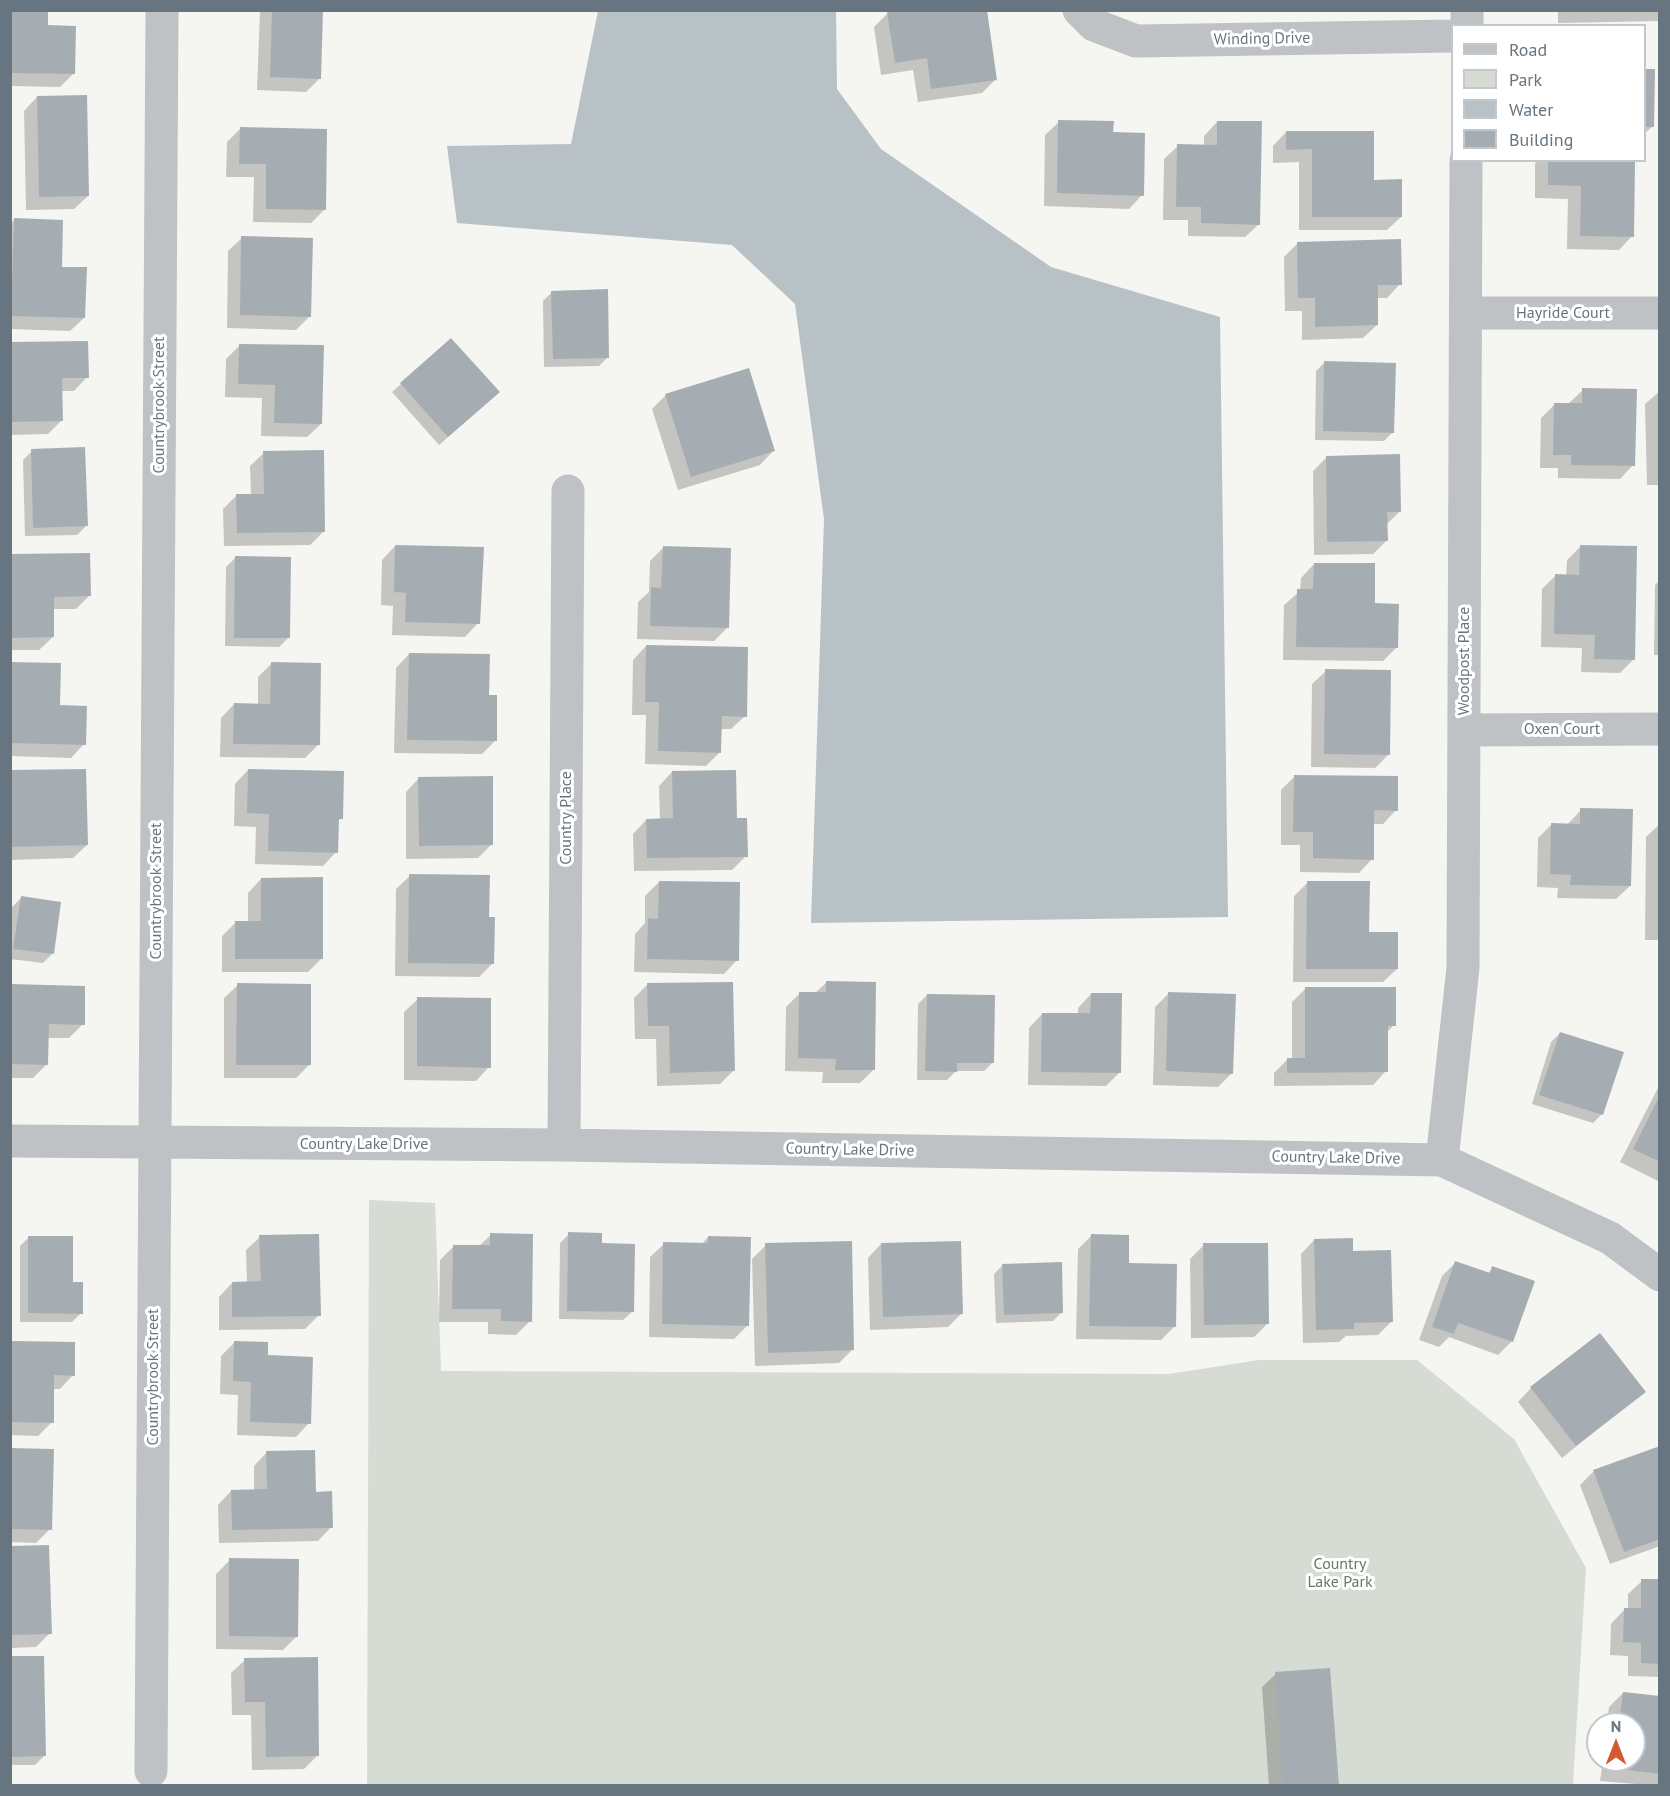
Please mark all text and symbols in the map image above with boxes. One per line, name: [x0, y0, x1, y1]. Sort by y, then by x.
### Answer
legend: [1451, 24, 1646, 162]
street label: Winding Drive: [1214, 29, 1310, 49]
text: Road: [1509, 38, 1547, 61]
text: Park: [1509, 68, 1542, 91]
text: Water: [1509, 98, 1553, 121]
text: Building: [1509, 128, 1573, 151]
street label: Hayride Court: [1516, 303, 1610, 323]
street label: Countrybrook Street: [149, 337, 169, 473]
street label: Woodpost Place: [1454, 607, 1474, 715]
street label: Oxen Court: [1524, 719, 1600, 739]
street label: Country Place: [556, 771, 576, 865]
street label: Countrybrook Street: [146, 823, 166, 959]
street label: Country Lake Drive: [300, 1134, 428, 1154]
street label: Country Lake Drive: [785, 1139, 915, 1161]
street label: Country Lake Drive: [1271, 1147, 1401, 1169]
street label: Countrybrook Street: [143, 1309, 163, 1445]
park label: Country Lake Park: [1307, 1554, 1373, 1592]
north arrow: [1586, 1712, 1646, 1772]
text: N: [1611, 1716, 1621, 1736]

